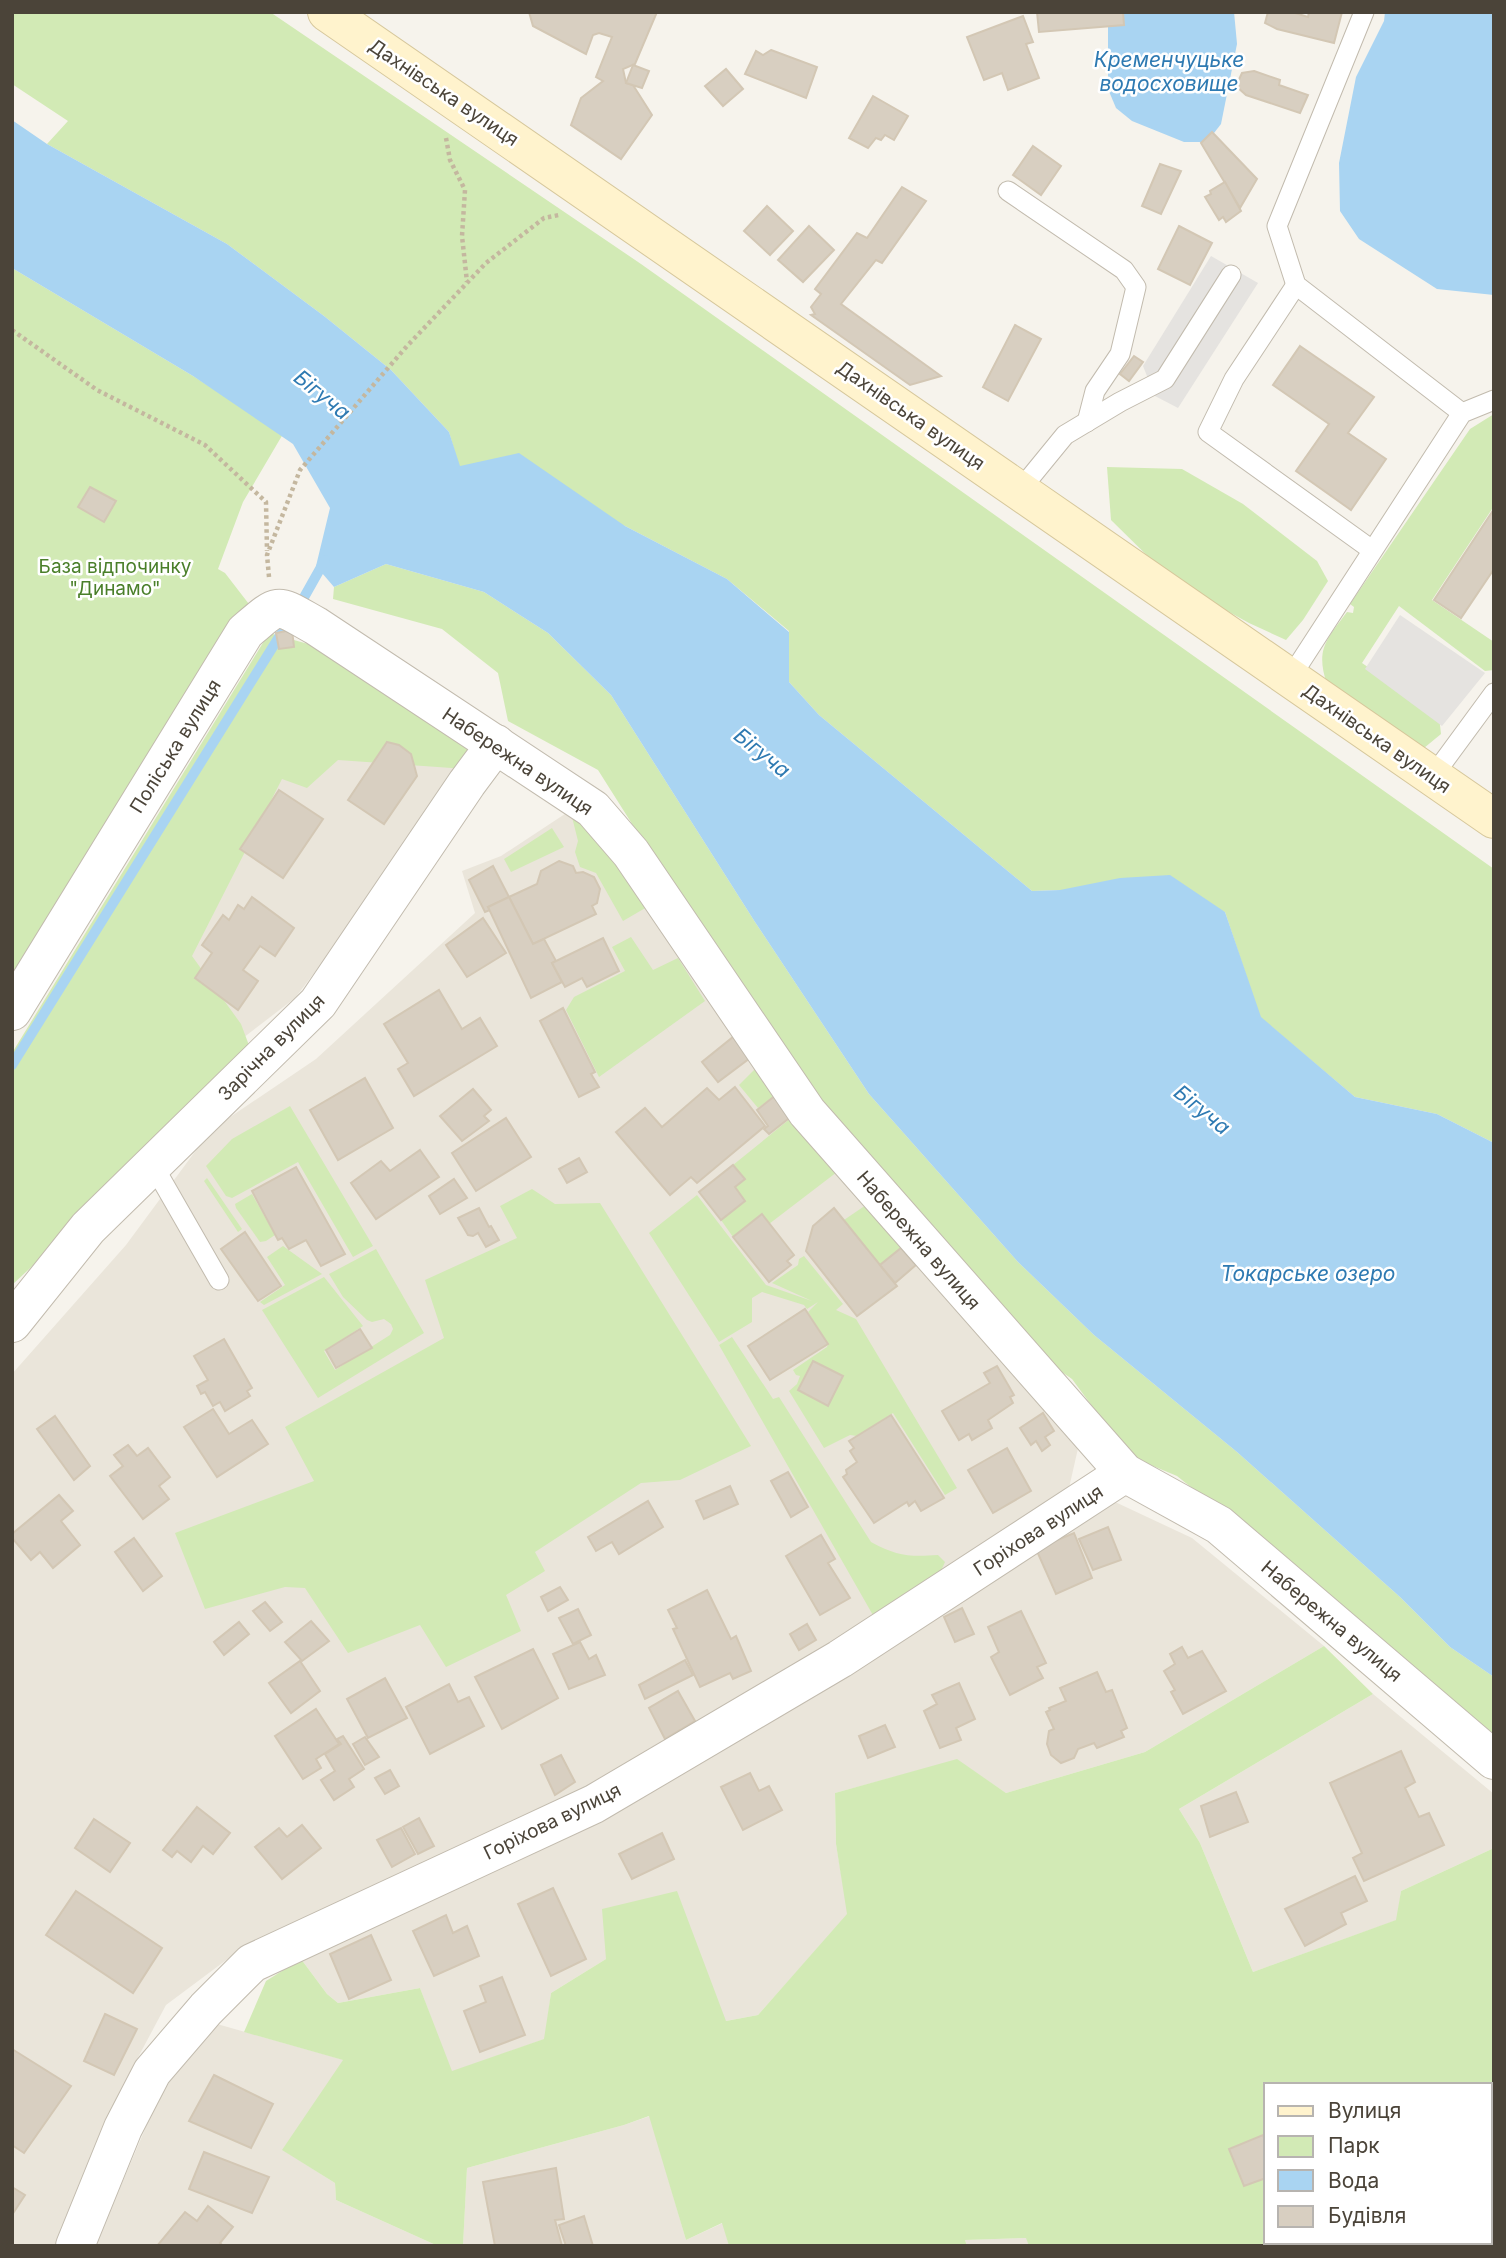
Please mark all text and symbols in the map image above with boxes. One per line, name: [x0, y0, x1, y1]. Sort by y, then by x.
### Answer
street label: Дахнівська вулиця: [365, 34, 523, 151]
water label: Кременчуцьке водосховище: [1094, 47, 1244, 96]
street label: Дахнівська вулиця: [832, 356, 989, 475]
water label: Бігуча: [289, 364, 355, 425]
park label: База відпочинку "Динамо": [39, 555, 192, 600]
street label: Поліська вулиця: [125, 675, 226, 817]
street label: Дахнівська вулиця: [1298, 679, 1455, 798]
street label: Набережна вулиця: [438, 702, 597, 820]
water label: Бігуча: [729, 722, 795, 783]
street label: Зарічна вулиця: [213, 989, 329, 1105]
water label: Бігуча: [1169, 1079, 1235, 1140]
street label: Набережна вулиця: [852, 1166, 985, 1315]
water label: Токарське озеро: [1221, 1261, 1395, 1286]
street label: Горіхова вулиця: [969, 1480, 1107, 1581]
street label: Набережна вулиця: [1257, 1556, 1407, 1687]
street label: Горіхова вулиця: [480, 1778, 625, 1865]
legend: [1264, 2083, 1492, 2244]
text: Вулиця: [1328, 2098, 1401, 2123]
text: Парк: [1328, 2133, 1380, 2158]
text: Вода: [1328, 2168, 1379, 2193]
text: Будівля: [1328, 2203, 1406, 2228]

